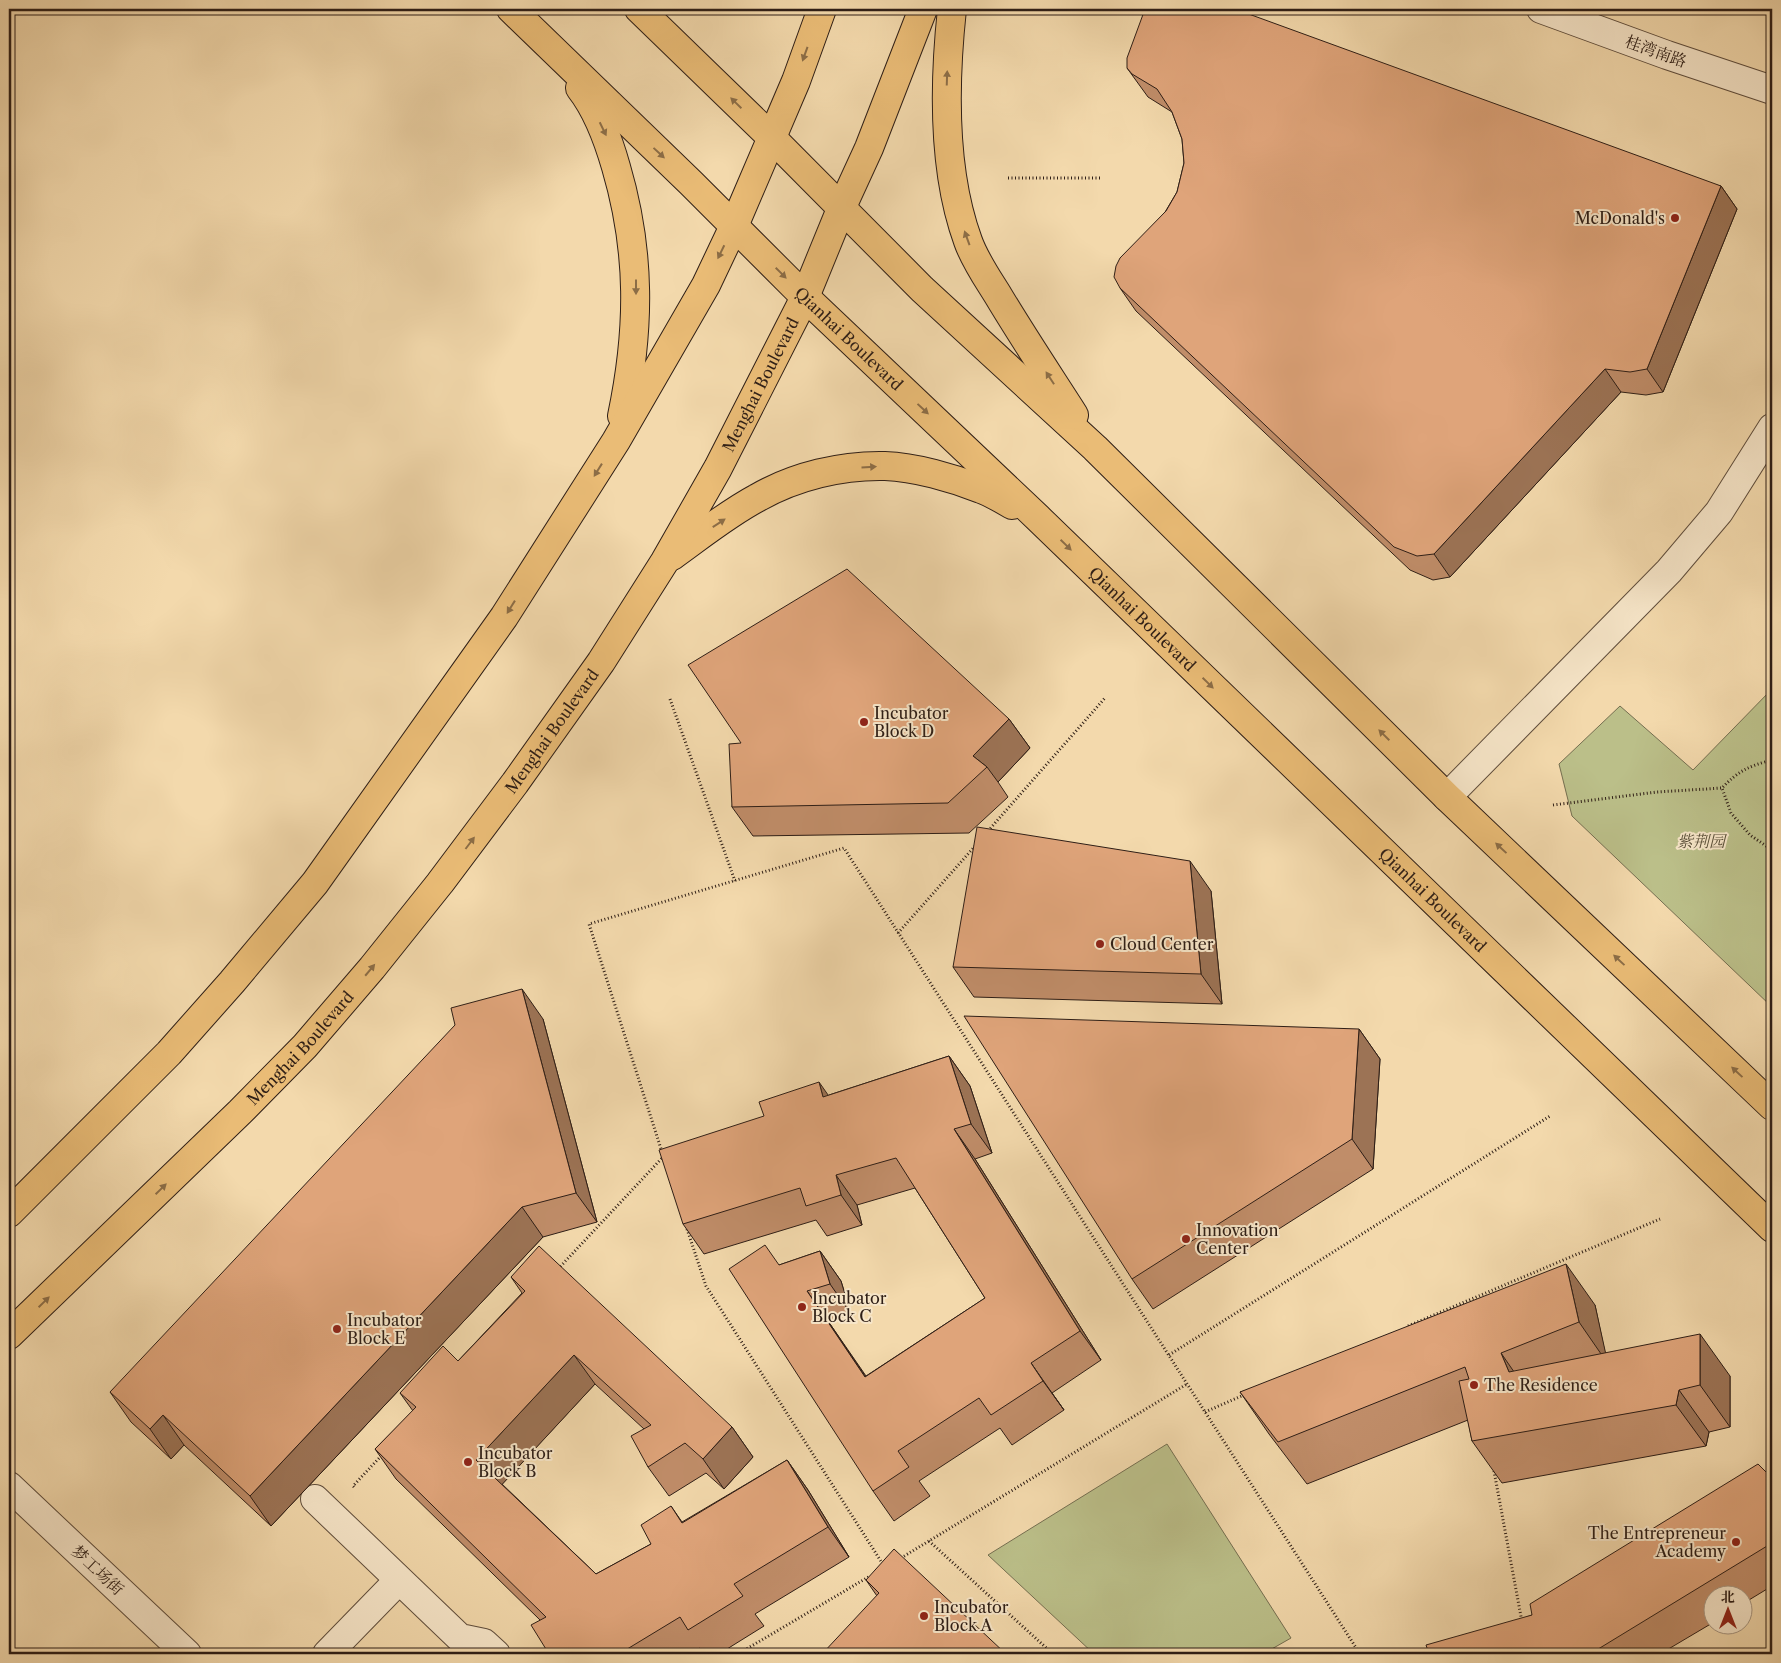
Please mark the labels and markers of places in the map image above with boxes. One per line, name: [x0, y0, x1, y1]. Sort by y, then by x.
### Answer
place label: McDonald's: [1575, 208, 1665, 228]
marker: McDonald's: [1669, 212, 1681, 224]
place label: Incubator Block D: [874, 703, 949, 741]
marker: Incubator Block D: [858, 716, 870, 728]
place label: Cloud Center: [1110, 934, 1214, 954]
marker: Cloud Center: [1094, 938, 1106, 950]
place label: Innovation Center: [1196, 1220, 1278, 1258]
marker: Innovation Center: [1180, 1233, 1192, 1245]
place label: Incubator Block C: [812, 1288, 887, 1326]
marker: Incubator Block C: [796, 1301, 808, 1313]
place label: Incubator Block E: [347, 1310, 422, 1348]
marker: Incubator Block E: [331, 1323, 343, 1335]
place label: The Residence: [1484, 1375, 1598, 1395]
marker: The Residence: [1468, 1379, 1480, 1391]
place label: Incubator Block B: [478, 1443, 553, 1481]
marker: Incubator Block B: [462, 1456, 474, 1468]
place label: The Entrepreneur Academy: [1588, 1523, 1727, 1561]
marker: The Entrepreneur Academy: [1730, 1536, 1742, 1548]
place label: Incubator Block A: [934, 1597, 1009, 1635]
marker: Incubator Block A: [918, 1610, 930, 1622]

